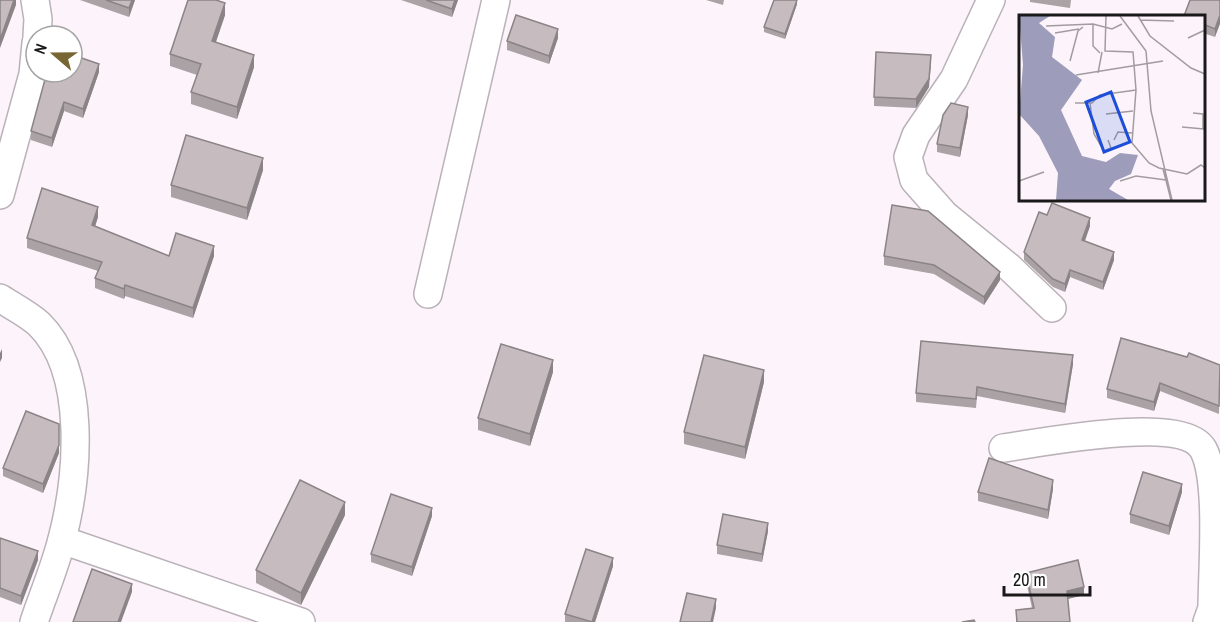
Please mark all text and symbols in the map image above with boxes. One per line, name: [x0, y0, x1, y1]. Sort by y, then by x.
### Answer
inset map: [1019, 15, 1205, 201]
north arrow: [24, 24, 84, 84]
text: N: [28, 41, 52, 57]
scale bar: [1004, 559, 1090, 597]
text: 20 m: [1013, 567, 1046, 592]

